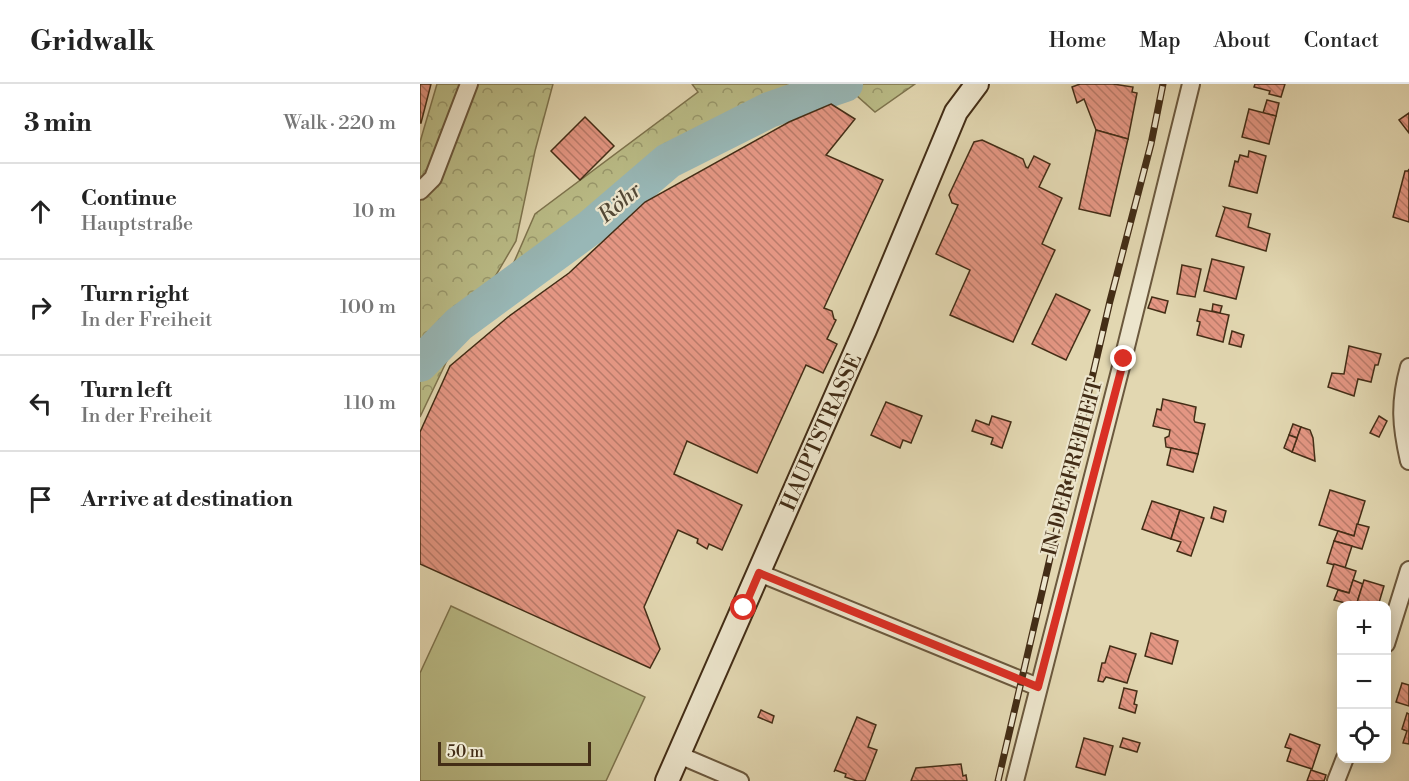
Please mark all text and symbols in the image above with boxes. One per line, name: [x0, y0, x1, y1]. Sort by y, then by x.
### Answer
text: Gridwalk: [30, 24, 154, 59]
text: Home: [1049, 28, 1106, 54]
text: Map: [1139, 28, 1181, 54]
text: About: [1214, 28, 1271, 54]
text: Contact: [1304, 28, 1379, 54]
text: 3 min: [24, 107, 92, 139]
text: Walk · 220 m: [283, 111, 396, 136]
water label: Röhr: [592, 177, 648, 230]
text: Continue: [81, 185, 177, 212]
icon: ahead: [24, 195, 57, 228]
text: 10 m: [353, 199, 396, 224]
text: Hauptstraße: [81, 212, 193, 237]
text: Turn right: [81, 281, 189, 308]
icon: right: [24, 291, 57, 324]
text: 100 m: [340, 295, 396, 320]
text: In der Freiheit: [81, 308, 212, 333]
route end: [1110, 345, 1136, 371]
street label: HAUPTSTRASSE: [776, 350, 868, 515]
street label: IN DER FREIHEIT: [1037, 376, 1109, 559]
text: Turn left: [81, 377, 172, 404]
icon: left: [24, 387, 57, 420]
text: 110 m: [344, 391, 396, 416]
text: In der Freiheit: [81, 404, 212, 429]
icon: arrive: [24, 483, 57, 516]
text: Arrive at destination: [81, 486, 293, 513]
route start: [730, 594, 756, 620]
map controls: [1337, 601, 1391, 763]
button: +: [1337, 601, 1391, 655]
button: −: [1337, 655, 1391, 709]
button: locate: [1337, 709, 1391, 763]
scale bar: [438, 739, 591, 766]
text: 50 m: [447, 742, 484, 762]

